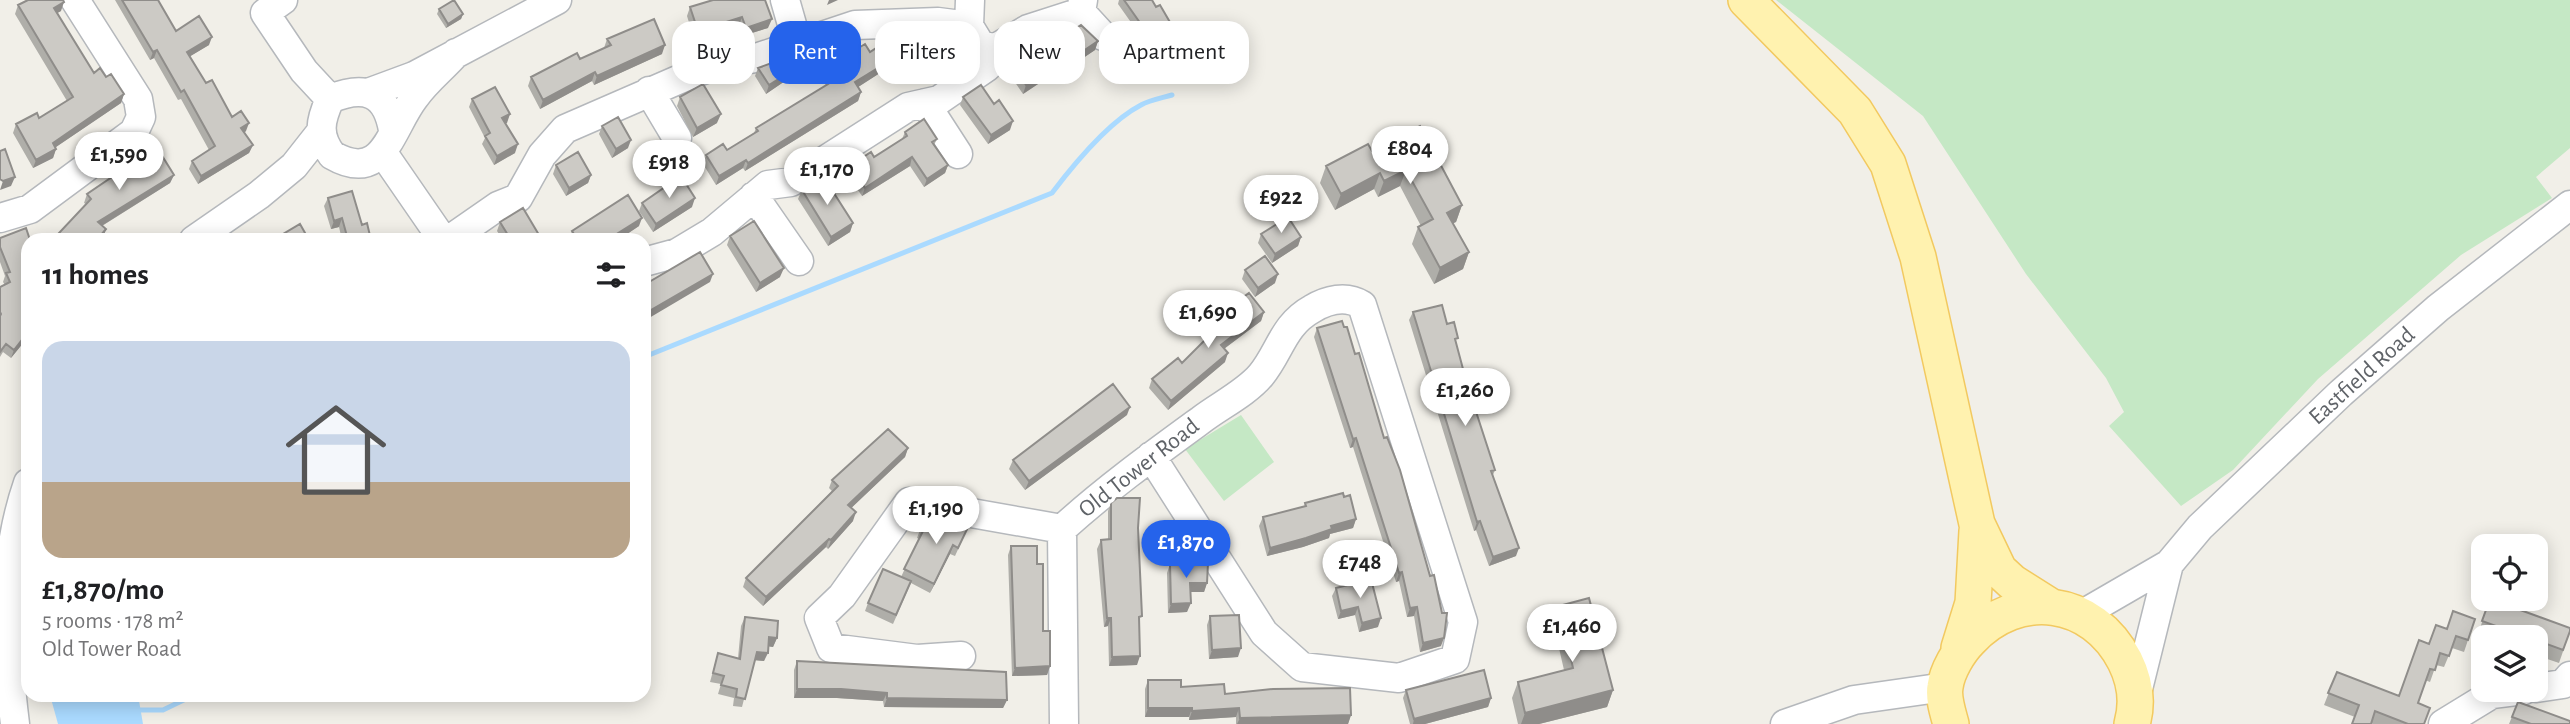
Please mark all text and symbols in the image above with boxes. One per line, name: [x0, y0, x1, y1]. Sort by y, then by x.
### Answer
chip: Buy: [672, 21, 755, 84]
chip: Rent: [769, 21, 861, 84]
chip: Filters: [875, 21, 980, 84]
chip: New: [994, 21, 1085, 84]
chip: Apartment: [1099, 21, 1249, 84]
pin: £804: [1369, 127, 1451, 186]
pin: £1,590: [62, 132, 176, 192]
text: £804: [1387, 137, 1433, 160]
pin: £918: [628, 140, 710, 200]
text: £1,590: [91, 143, 147, 166]
pin: £1,170: [770, 148, 884, 207]
text: £918: [649, 151, 690, 174]
text: £1,170: [800, 158, 854, 181]
pin: £922: [1240, 176, 1322, 235]
text: £922: [1259, 186, 1303, 209]
icon: filters: [592, 256, 630, 294]
text: 11 homes: [42, 260, 149, 290]
pin: £1,690: [1151, 290, 1265, 350]
text: £1,690: [1179, 301, 1237, 324]
street label: Eastfield Road: [2304, 323, 2420, 429]
pin: £1,260: [1408, 368, 1522, 428]
text: £1,260: [1436, 379, 1494, 402]
icon: home: [273, 387, 399, 513]
street label: Old Tower Road: [1074, 414, 1204, 522]
pin: £1,190: [879, 486, 993, 546]
text: £1,190: [908, 497, 964, 520]
pin: £1,870: [1129, 520, 1243, 580]
text: £1,870: [1157, 531, 1215, 554]
map controls: [2471, 534, 2548, 702]
button: locate: [2471, 534, 2548, 611]
pin: £748: [1319, 540, 1401, 600]
text: £748: [1338, 551, 1382, 574]
text: £1,870/mo: [42, 575, 164, 605]
pin: £1,460: [1515, 604, 1629, 664]
text: 5 rooms · 178 m²: [42, 610, 184, 633]
text: £1,460: [1543, 615, 1601, 638]
button: layers: [2471, 625, 2548, 702]
text: Old Tower Road: [42, 638, 181, 661]

